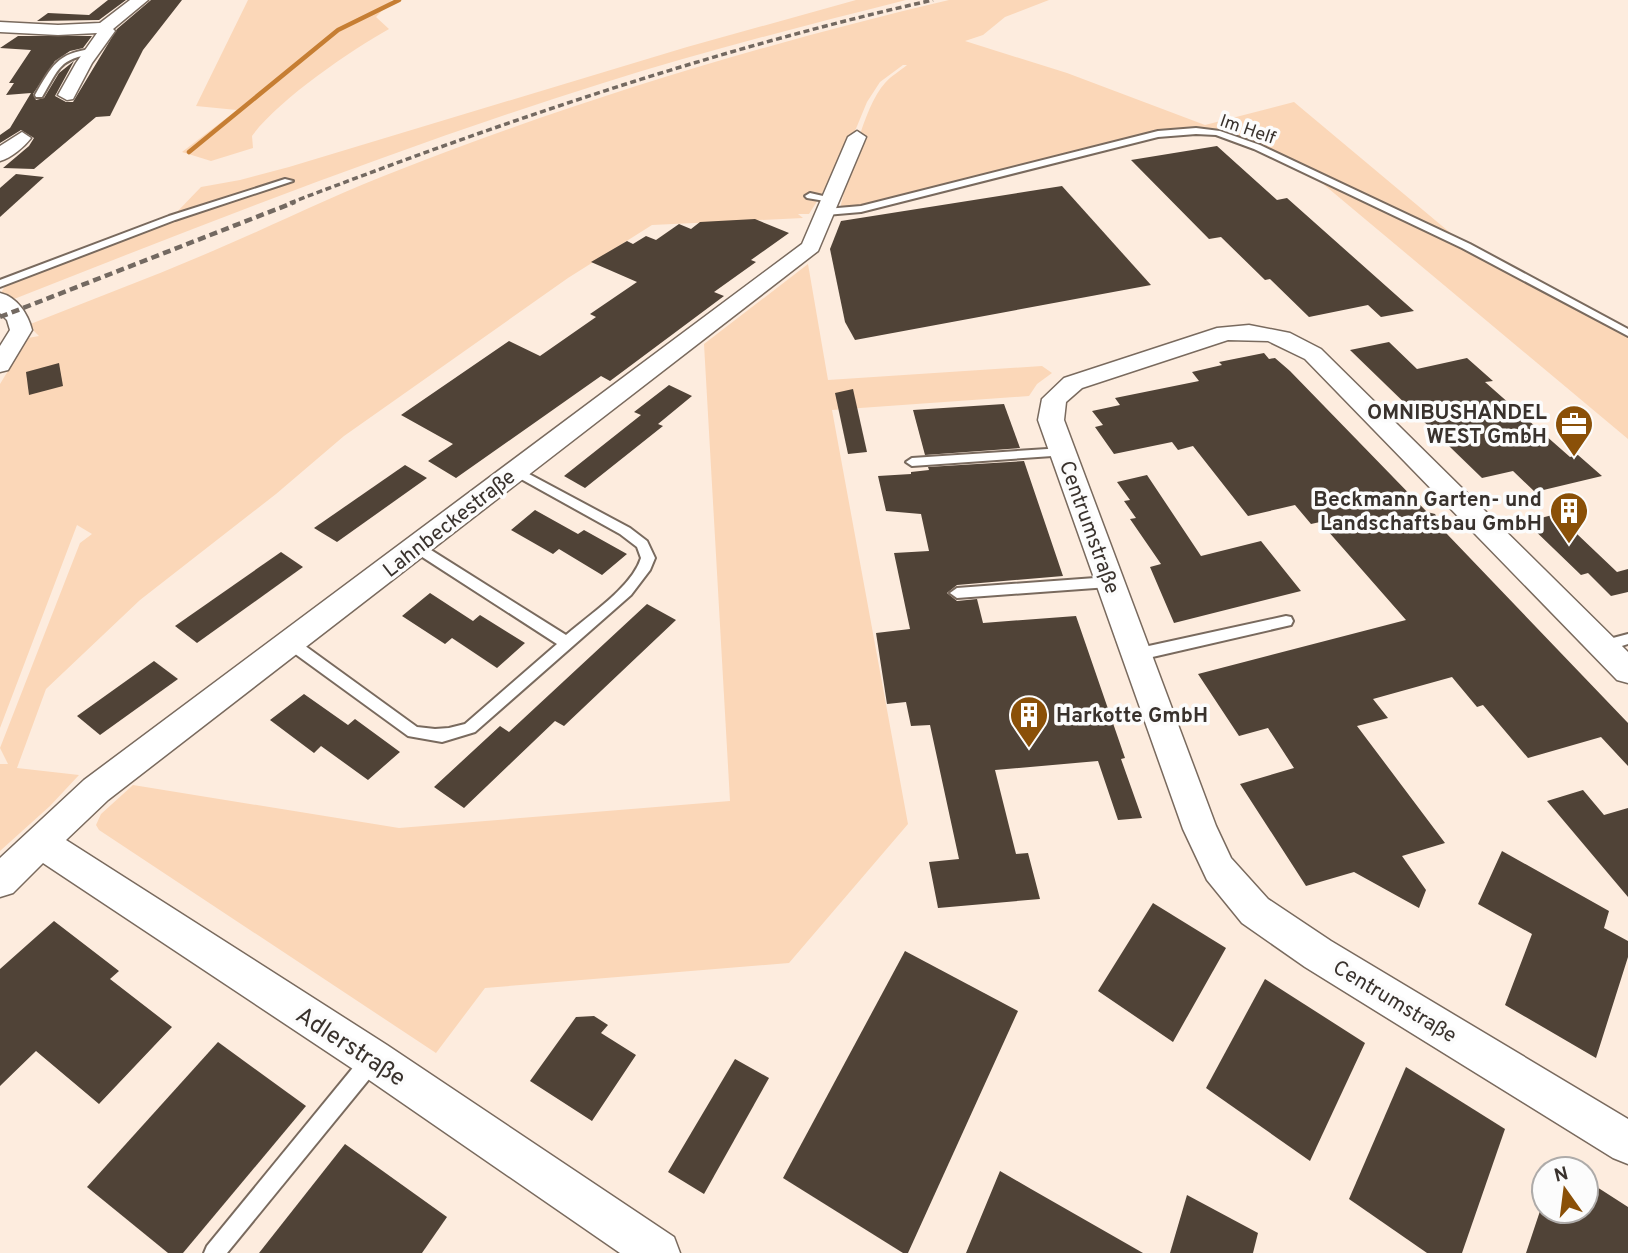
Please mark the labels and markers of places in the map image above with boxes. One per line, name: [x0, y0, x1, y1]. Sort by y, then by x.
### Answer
place label: OMNIBUSHANDEL WEST GmbH: [1367, 400, 1547, 451]
office icon: OMNIBUSHANDEL WEST GmbH: [1553, 403, 1595, 458]
place label: Beckmann Garten- und Landschaftsbau GmbH: [1313, 487, 1542, 538]
building icon: Beckmann Garten- und Landschaftsbau GmbH: [1548, 490, 1590, 545]
building icon: Harkotte GmbH: [1008, 694, 1050, 749]
place label: Harkotte GmbH: [1056, 703, 1208, 730]

